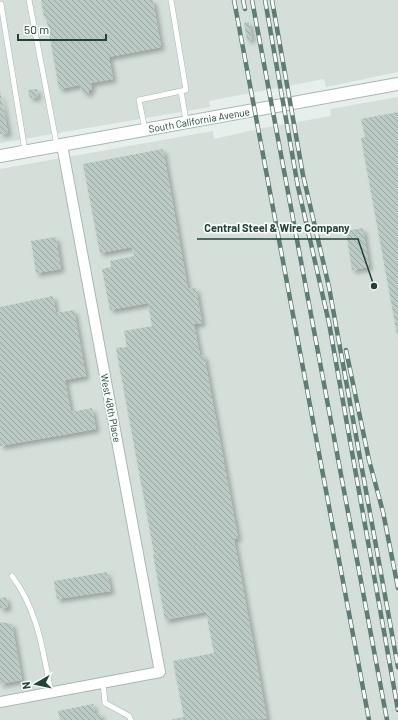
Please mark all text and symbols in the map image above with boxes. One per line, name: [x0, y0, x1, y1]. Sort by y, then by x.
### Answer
scale bar: [18, 16, 106, 42]
text: 50 m: [24, 22, 49, 36]
street label: South California Avenue: [147, 105, 251, 135]
callout: Central Steel & Wire Company: [197, 216, 358, 239]
text: Central Steel & Wire Company: [204, 221, 350, 234]
street label: West 48th Place: [98, 373, 124, 443]
north arrow: [16, 664, 56, 704]
text: N: [19, 681, 33, 690]

